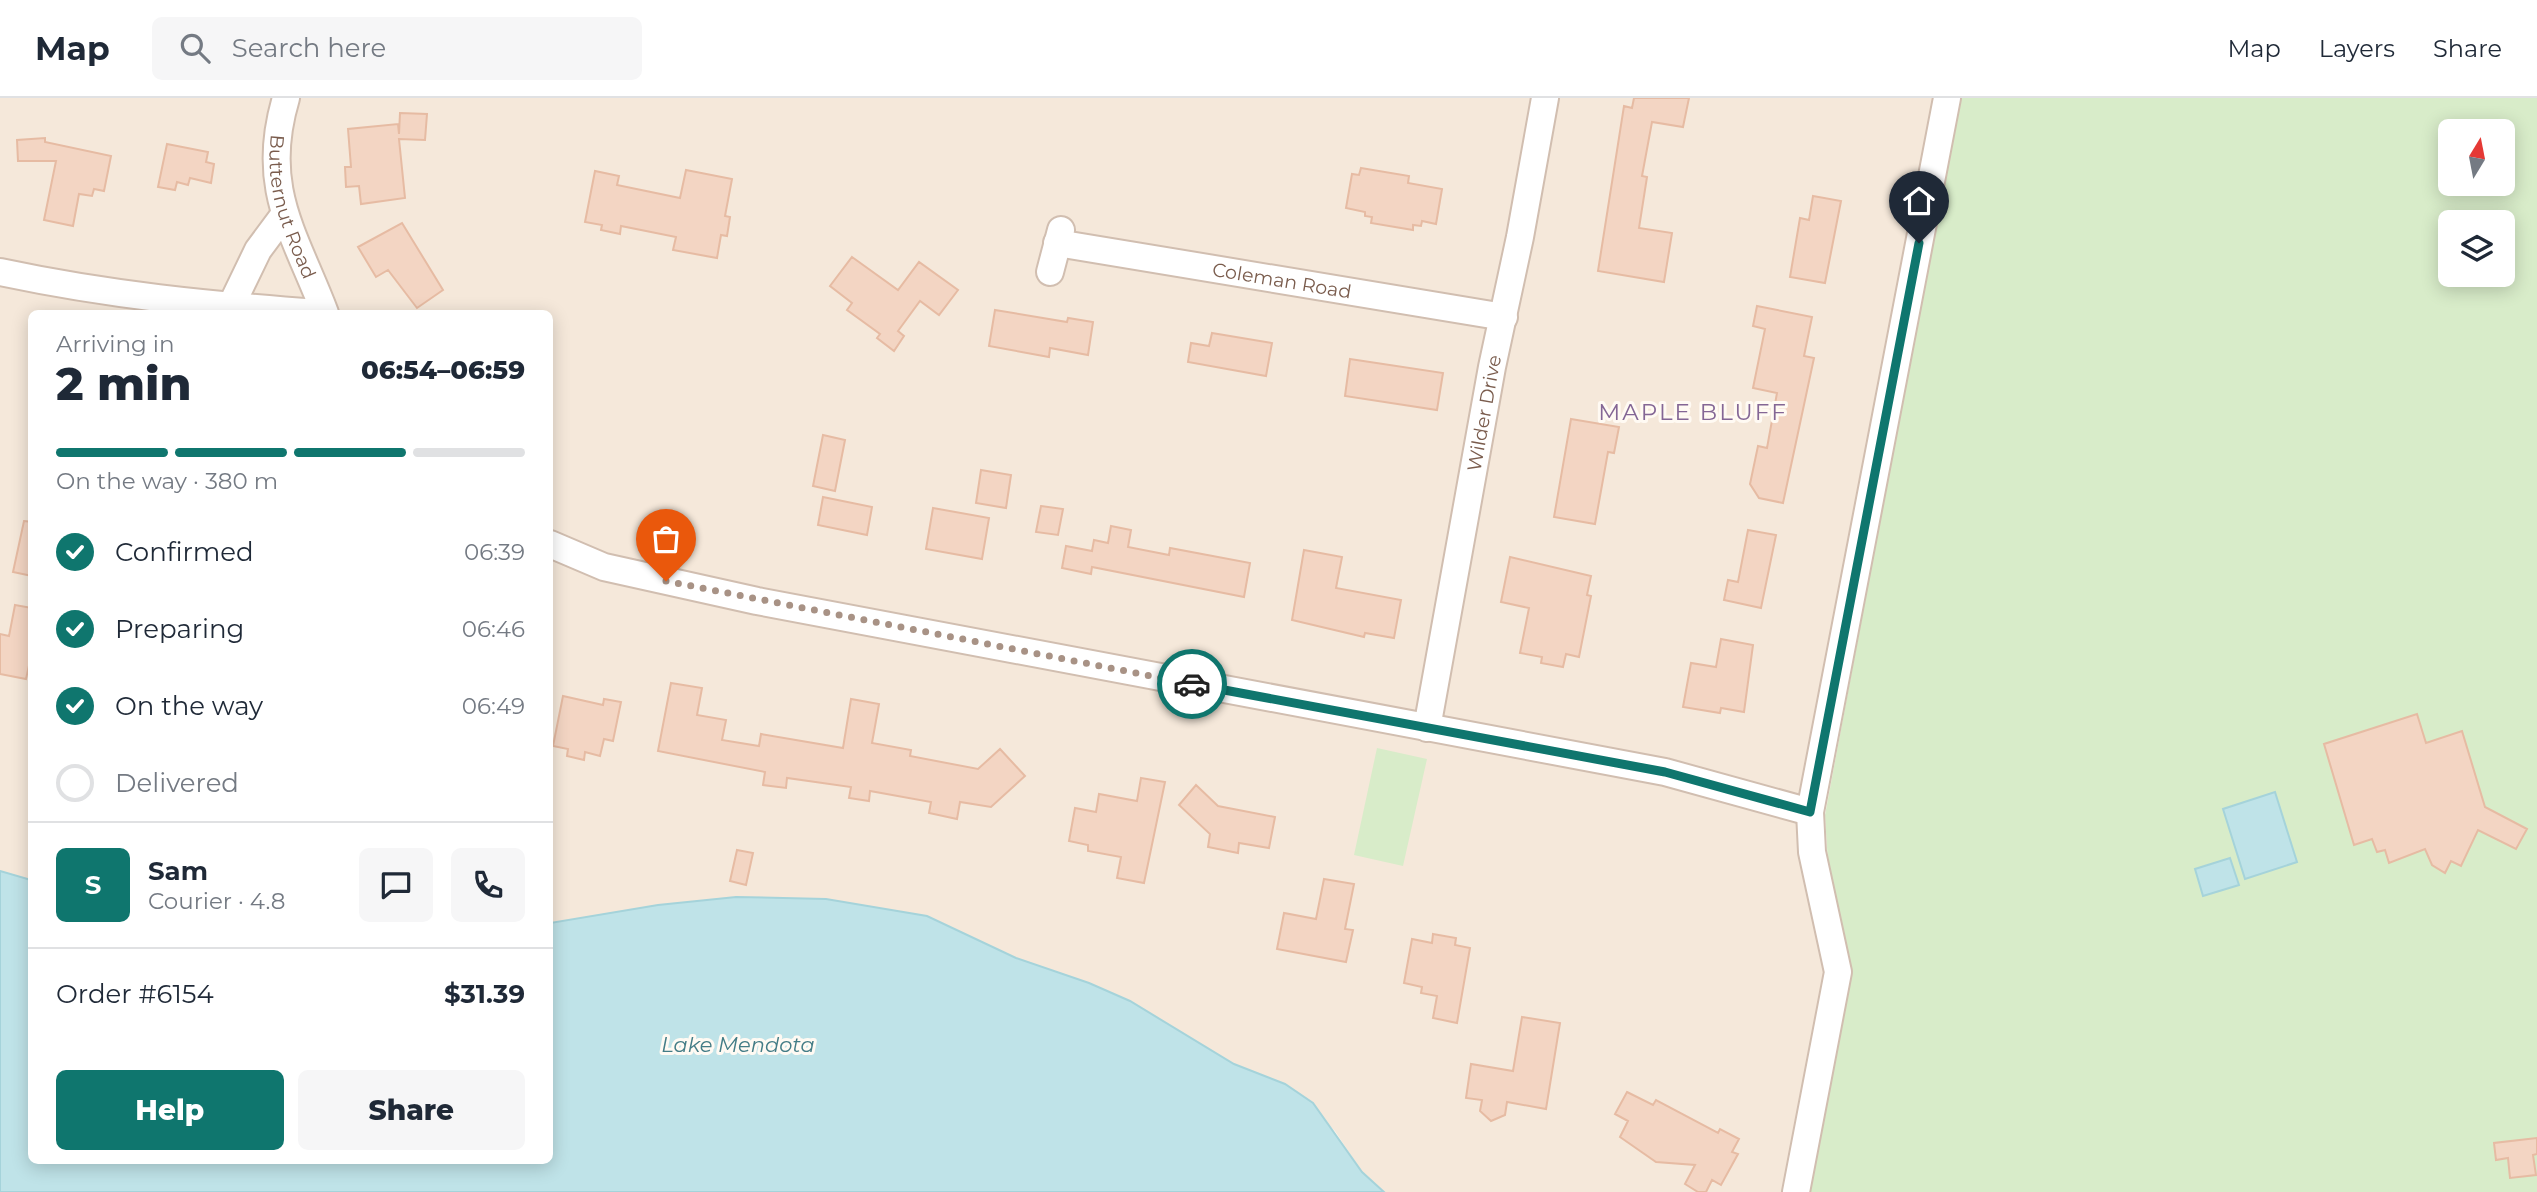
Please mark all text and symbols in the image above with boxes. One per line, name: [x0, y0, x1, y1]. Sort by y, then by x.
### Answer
search box: [152, 17, 642, 80]
text: Map: [35, 28, 110, 68]
icon: search: [176, 29, 214, 67]
text: Search here: [232, 32, 386, 64]
text: Map: [2227, 34, 2281, 63]
text: Layers: [2319, 34, 2395, 63]
text: Share: [2433, 34, 2502, 63]
north arrow: [2438, 119, 2515, 196]
map controls: [2438, 119, 2515, 287]
street label: Butternut Road: [264, 134, 321, 282]
pin: [1889, 171, 1949, 243]
icon: home: [1900, 182, 1938, 220]
button: layers: [2438, 210, 2515, 287]
street label: Coleman Road: [1211, 258, 1353, 304]
text: Arriving in: [56, 330, 175, 358]
street label: Wilder Drive: [1462, 353, 1506, 473]
text: 06:54–06:59: [361, 354, 525, 386]
text: 2 min: [56, 355, 191, 412]
district label: MAPLE BLUFF: [1598, 398, 1788, 426]
text: On the way · 380 m: [56, 467, 278, 495]
pin: [636, 509, 696, 581]
icon: bag: [647, 520, 685, 558]
icon: check: [56, 533, 94, 571]
text: Confirmed: [115, 536, 254, 568]
text: 06:39: [464, 538, 525, 566]
icon: check: [56, 610, 94, 648]
text: Preparing: [115, 613, 244, 645]
text: 06:46: [462, 615, 525, 643]
courier: [1157, 649, 1227, 719]
icon: car: [1173, 665, 1211, 703]
icon: check: [56, 687, 94, 725]
text: On the way: [115, 690, 263, 722]
text: 06:49: [462, 692, 525, 720]
text: Delivered: [115, 767, 239, 799]
button: chat: [359, 848, 433, 922]
button: phone: [451, 848, 525, 922]
text: Sam: [148, 855, 208, 887]
text: S: [85, 869, 101, 901]
text: Courier · 4.8: [148, 887, 285, 915]
text: Order #6154: [56, 978, 214, 1010]
text: $31.39: [444, 978, 525, 1010]
water label: Lake Mendota: [661, 1032, 815, 1057]
button: Help: [56, 1070, 284, 1150]
button: Share: [298, 1070, 525, 1150]

